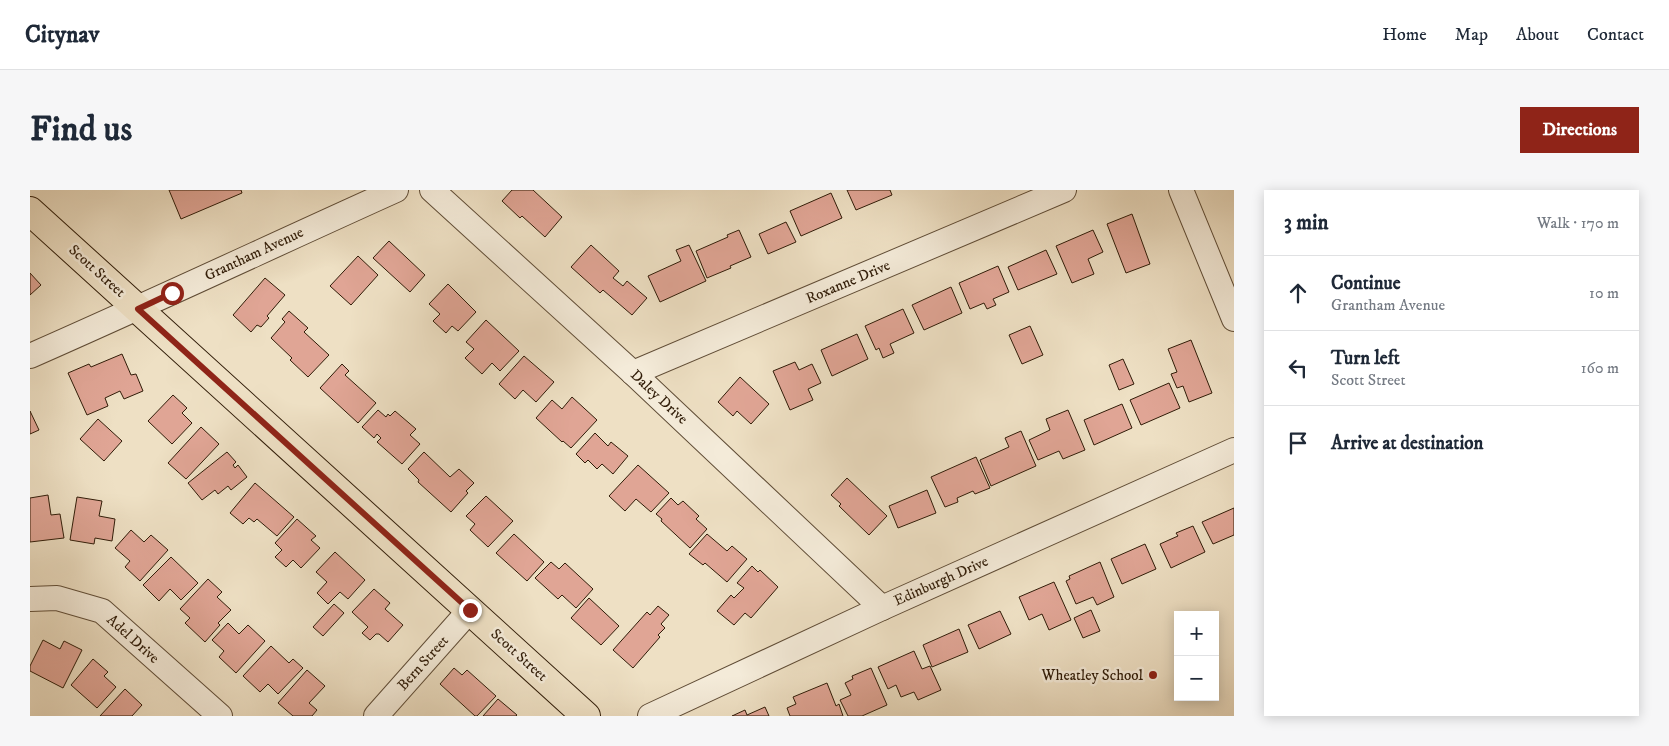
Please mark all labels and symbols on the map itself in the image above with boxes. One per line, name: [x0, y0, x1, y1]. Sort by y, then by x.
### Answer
street label: Grantham Avenue: [202, 223, 306, 285]
street label: Scott Street: [65, 241, 129, 302]
street label: Roxanne Drive: [803, 256, 893, 308]
route start: [161, 282, 184, 305]
street label: Daley Drive: [626, 366, 692, 428]
street label: Edinburgh Drive: [891, 552, 991, 610]
route end: [459, 599, 482, 622]
street label: Adel Drive: [103, 610, 163, 668]
street label: Scott Street: [487, 625, 551, 686]
street label: Bern Street: [393, 631, 453, 695]
place label: Wheatley School: [1040, 666, 1143, 685]
marker: Wheatley School: [1147, 669, 1159, 681]

